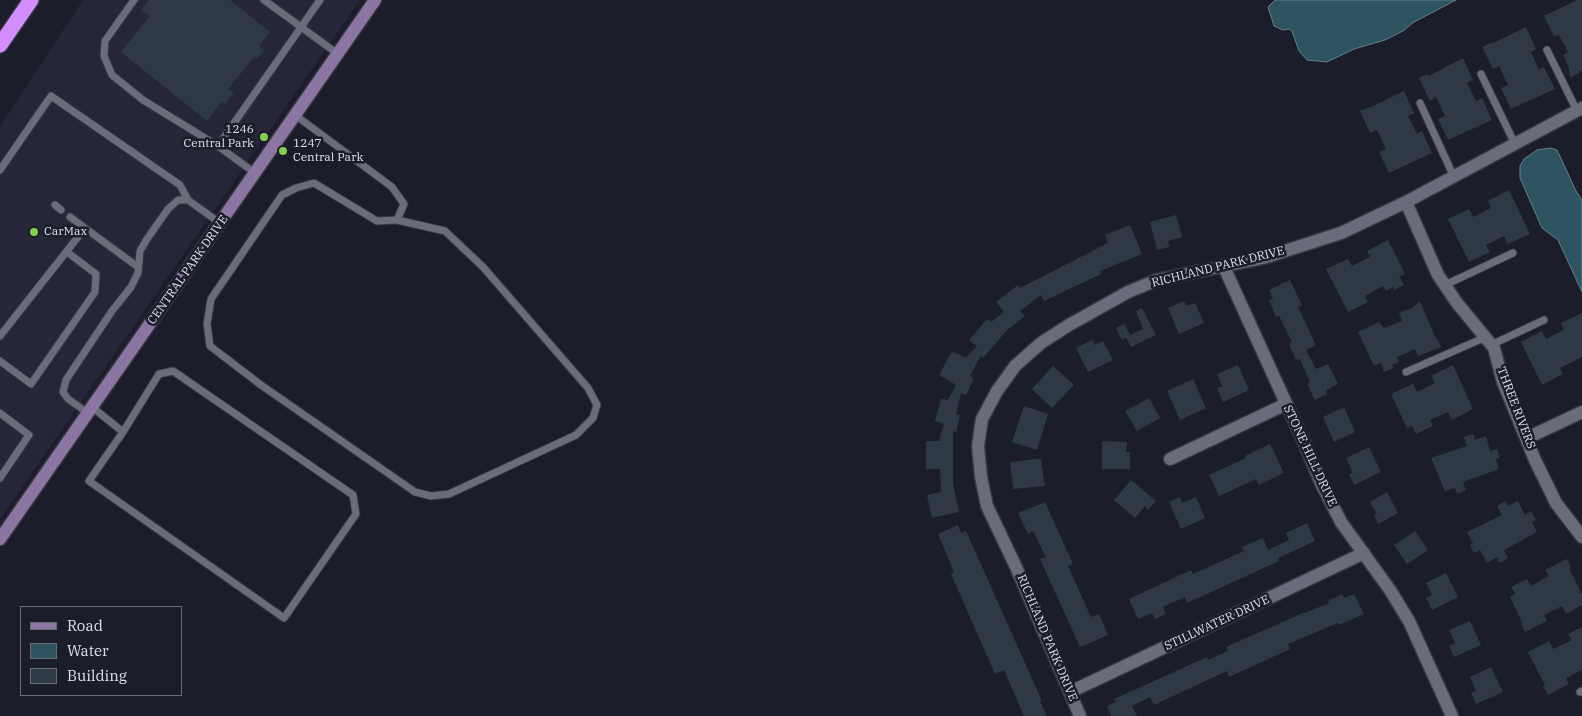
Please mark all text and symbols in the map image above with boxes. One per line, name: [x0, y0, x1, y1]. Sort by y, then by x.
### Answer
place label: 1246 Central Park: [184, 123, 254, 151]
marker: 1246 Central Park: [258, 131, 270, 143]
place label: 1247 Central Park: [293, 137, 363, 165]
marker: 1247 Central Park: [277, 145, 289, 157]
street label: CENTRAL PARK DRIVE: [145, 213, 231, 327]
place label: CarMax: [44, 225, 87, 239]
marker: CarMax: [28, 226, 40, 238]
street label: RICHLAND PARK DRIVE: [1150, 244, 1286, 290]
street label: THREE RIVERS: [1494, 365, 1538, 451]
street label: STONE HILL DRIVE: [1280, 403, 1340, 509]
street label: RICHLAND PARK DRIVE: [1014, 572, 1080, 704]
street label: STILLWATER DRIVE: [1162, 592, 1272, 654]
legend: [20, 606, 182, 696]
text: Road: [67, 616, 103, 635]
text: Water: [67, 641, 109, 660]
text: Building: [67, 666, 127, 685]

